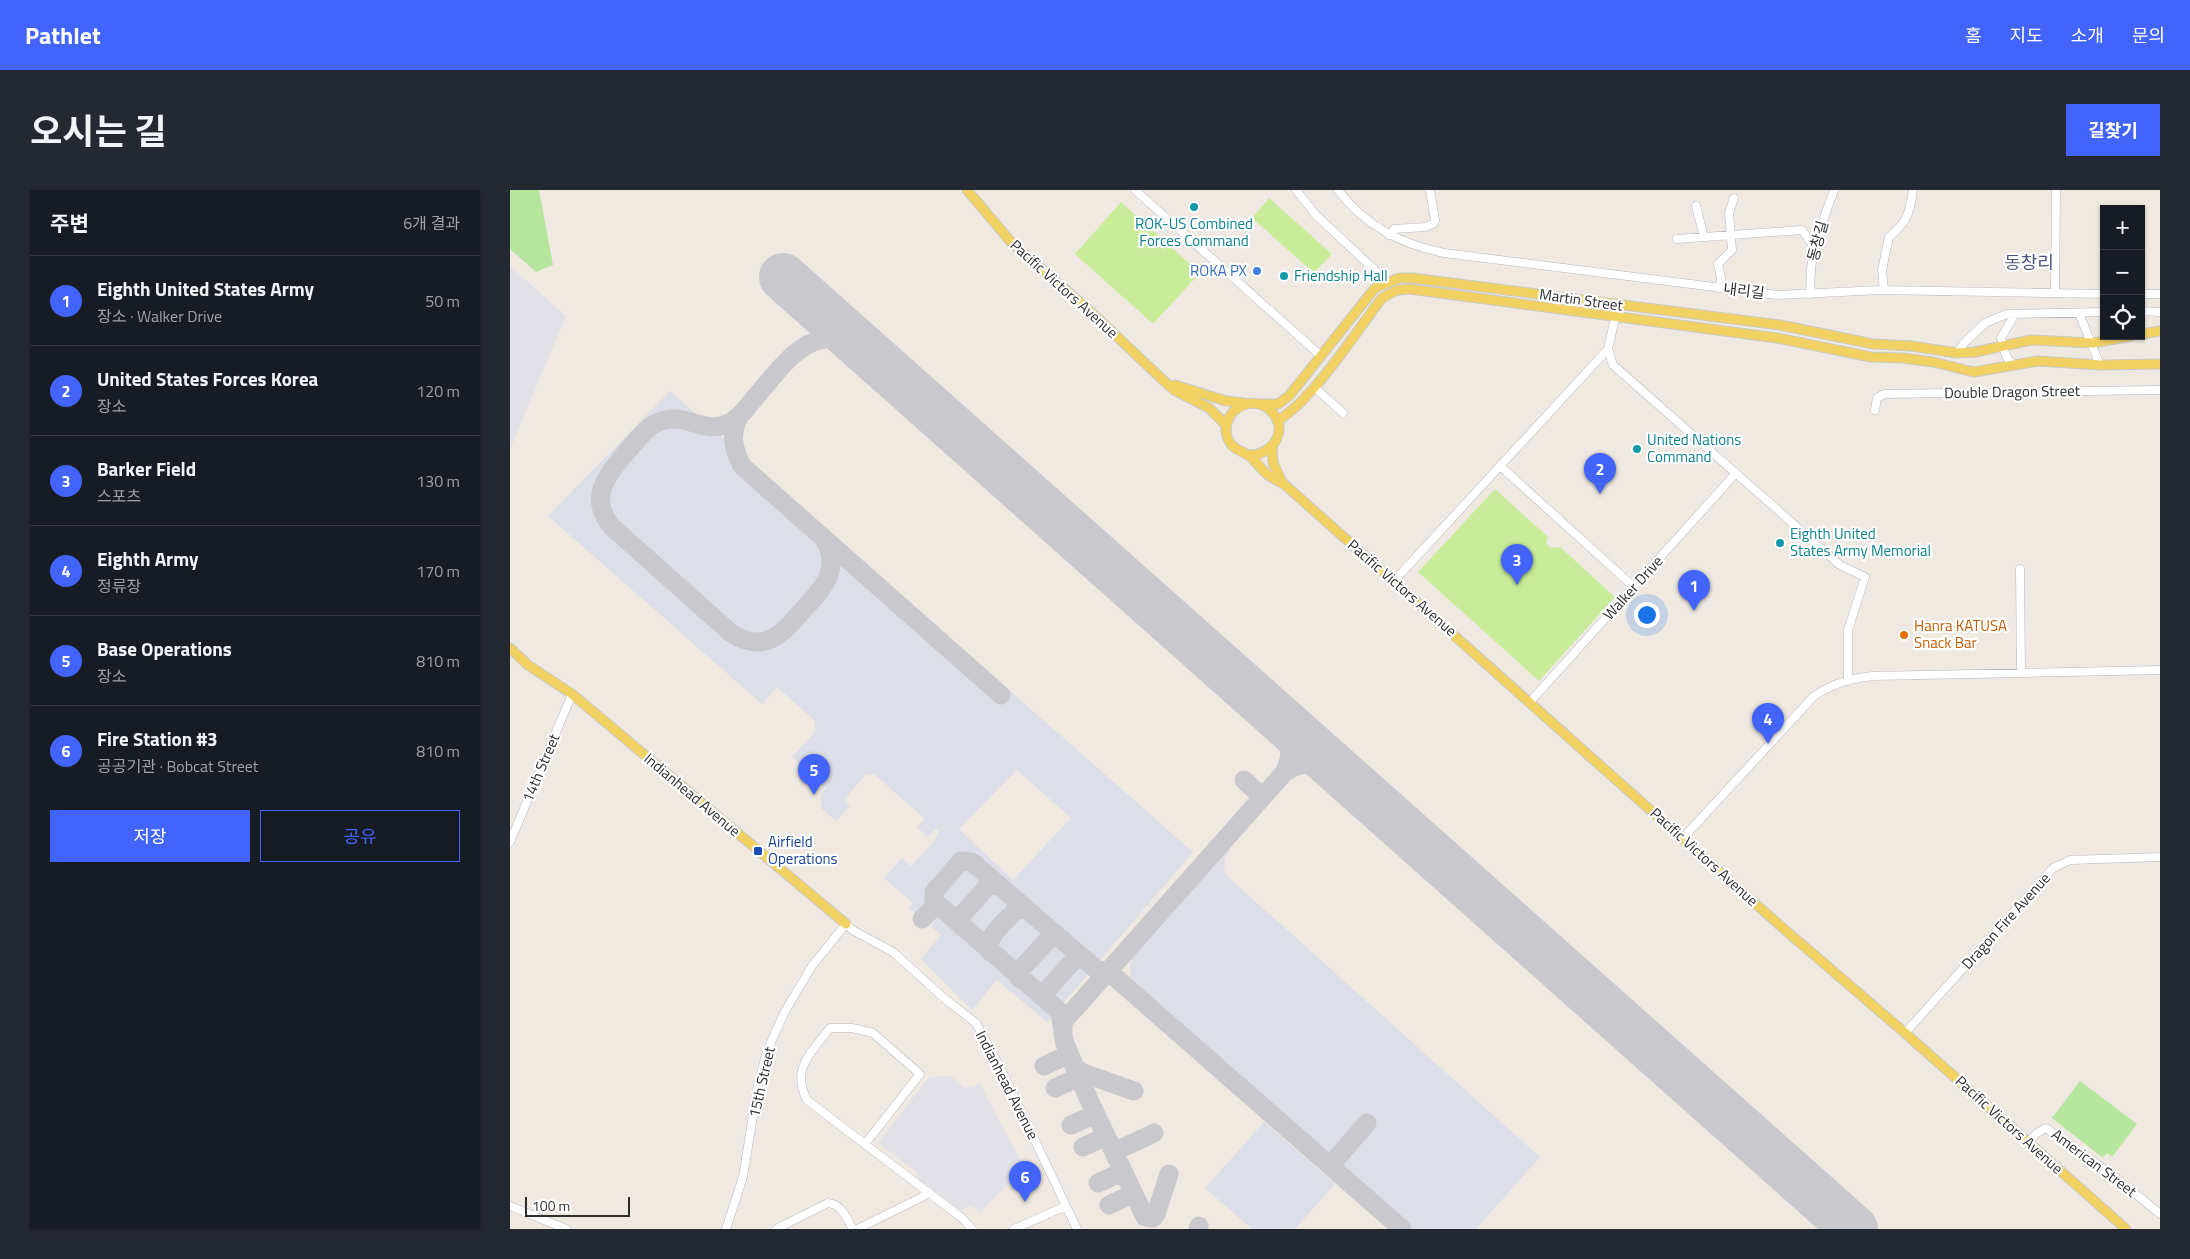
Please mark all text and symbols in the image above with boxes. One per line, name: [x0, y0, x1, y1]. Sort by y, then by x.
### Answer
text: Pathlet: [25, 17, 101, 53]
text: 홈: [1965, 22, 1982, 49]
text: 지도: [2010, 22, 2043, 49]
text: 소개: [2071, 22, 2104, 49]
text: 문의: [2132, 22, 2165, 49]
text: 오시는 길: [30, 104, 167, 158]
button: 길찾기: [2066, 104, 2160, 156]
marker: ROK-US Combined Forces Command: [1188, 201, 1200, 213]
map controls: [2100, 205, 2145, 340]
button: +: [2100, 205, 2145, 250]
text: 주변: [50, 207, 89, 239]
text: 6개 결과: [403, 211, 460, 235]
place label: ROK-US Combined Forces Command: [1135, 212, 1253, 252]
street label: 동창길: [1801, 218, 1834, 264]
street label: Pacific Victors Avenue: [1005, 234, 1123, 343]
district label: 동창리: [2004, 249, 2054, 276]
button: −: [2100, 250, 2145, 295]
place label: ROKA PX: [1190, 259, 1248, 282]
place label: Friendship Hall: [1294, 264, 1388, 287]
marker: ROKA PX: [1251, 265, 1263, 277]
marker: Friendship Hall: [1278, 270, 1290, 282]
text: Eighth United States Army: [97, 274, 314, 303]
street label: 내리길: [1722, 277, 1766, 304]
street label: Martin Street: [1538, 282, 1625, 317]
text: 1: [62, 289, 70, 313]
text: 50 m: [425, 289, 460, 313]
button: locate: [2100, 295, 2145, 340]
text: 장소 · Walker Drive: [97, 304, 222, 328]
text: United States Forces Korea: [97, 364, 318, 393]
text: 2: [62, 379, 70, 403]
text: 120 m: [416, 379, 460, 403]
street label: Double Dragon Street: [1944, 379, 2081, 404]
text: 장소: [97, 394, 126, 418]
place label: United Nations Command: [1647, 428, 1741, 468]
marker: United Nations Command: [1631, 443, 1643, 455]
pin: 2: [1584, 453, 1616, 494]
text: Barker Field: [97, 454, 196, 483]
text: 3: [62, 469, 70, 493]
text: 130 m: [416, 469, 460, 493]
text: 스포츠: [97, 484, 141, 508]
place label: Eighth United States Army Memorial: [1790, 522, 1931, 562]
street label: Pacific Victors Avenue: [1343, 534, 1462, 642]
marker: Eighth United States Army Memorial: [1774, 537, 1786, 549]
text: Eighth Army: [97, 544, 199, 573]
pin: 3: [1501, 544, 1533, 585]
street label: Walker Drive: [1597, 550, 1668, 625]
text: 4: [62, 559, 70, 583]
text: 170 m: [416, 559, 460, 583]
pin: 1: [1678, 570, 1710, 611]
text: 정류장: [97, 574, 141, 598]
your location: [1634, 602, 1660, 628]
place label: Hanra KATUSA Snack Bar: [1914, 614, 2007, 654]
marker: Hanra KATUSA Snack Bar: [1898, 629, 1910, 641]
text: Base Operations: [97, 634, 232, 663]
text: 5: [62, 649, 70, 673]
text: 810 m: [416, 649, 460, 673]
text: 장소: [97, 664, 126, 688]
pin: 4: [1752, 703, 1784, 744]
text: Fire Station #3: [97, 724, 218, 753]
street label: 14th Street: [516, 729, 565, 805]
text: 6: [62, 739, 70, 763]
text: 810 m: [416, 739, 460, 763]
street label: Indianhead Avenue: [639, 747, 746, 842]
text: 공공기관 · Bobcat Street: [97, 754, 259, 778]
pin: 5: [798, 754, 830, 795]
street label: Pacific Victors Avenue: [1645, 802, 1763, 911]
button: 저장: [50, 810, 250, 862]
button: 공유: [260, 810, 460, 862]
place label: Airfield Operations: [768, 830, 838, 870]
marker: Airfield Operations: [752, 845, 764, 857]
street label: Dragon Fire Avenue: [1956, 867, 2055, 974]
street label: Indianhead Avenue: [970, 1026, 1045, 1143]
street label: 15th Street: [742, 1043, 781, 1120]
street label: Pacific Victors Avenue: [1950, 1070, 2068, 1179]
street label: American Street: [2047, 1123, 2142, 1203]
pin: 6: [1009, 1161, 1041, 1202]
scale bar: [525, 1194, 630, 1217]
text: 100 m: [532, 1195, 570, 1216]

